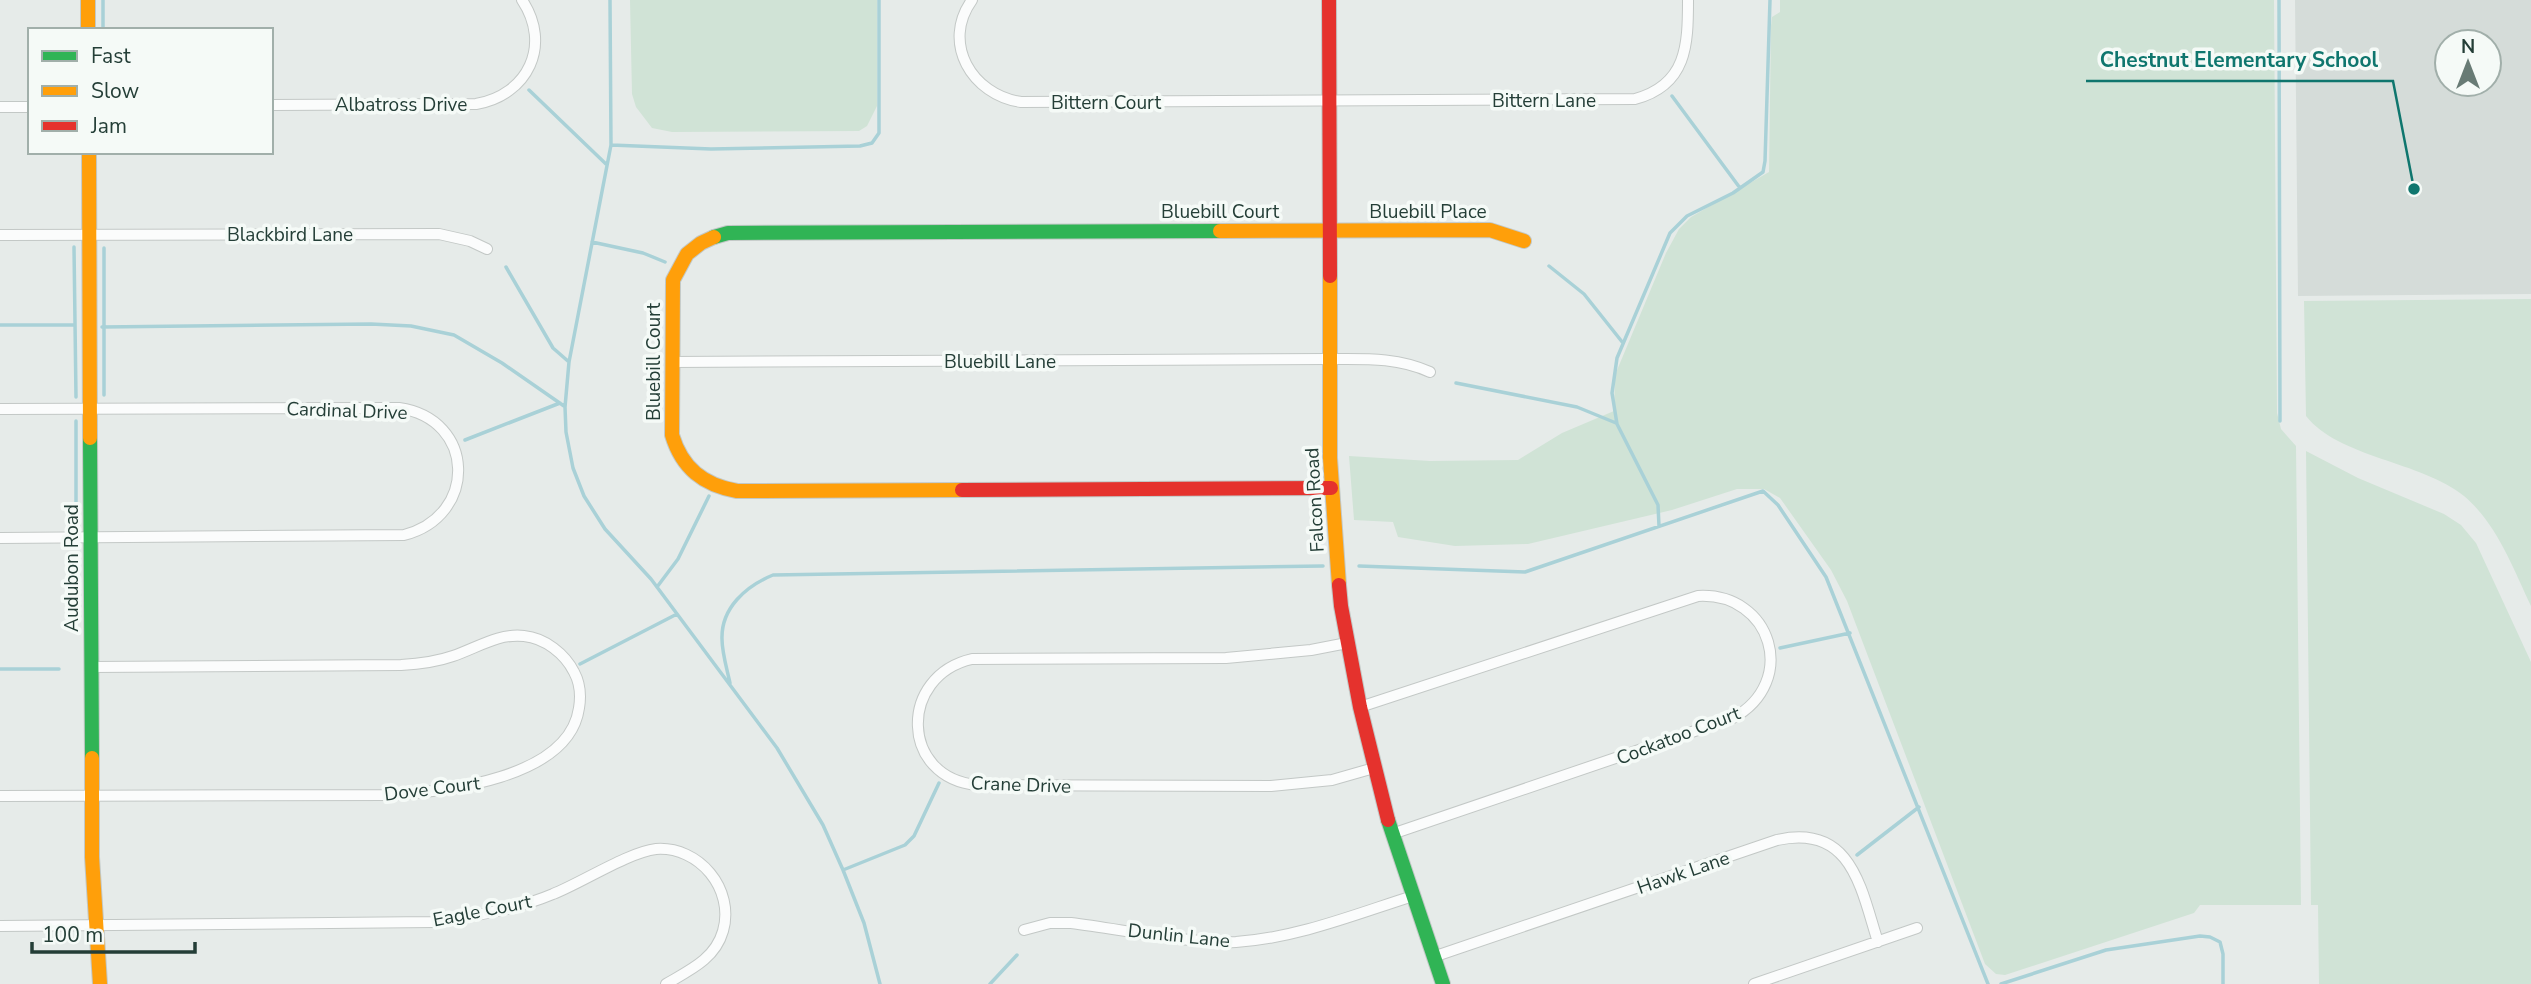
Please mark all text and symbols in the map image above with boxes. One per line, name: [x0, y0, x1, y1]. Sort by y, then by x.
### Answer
legend: [28, 28, 273, 154]
north arrow: [2433, 28, 2503, 98]
text: N: [2461, 34, 2475, 60]
callout: Chestnut Elementary School: [2086, 39, 2393, 81]
text: Fast: [91, 42, 131, 70]
text: Chestnut Elementary School: [2100, 46, 2378, 74]
text: Slow: [91, 77, 140, 105]
street label: Bittern Lane: [1492, 88, 1596, 114]
street label: Bittern Court: [1051, 90, 1161, 116]
street label: Albatross Drive: [335, 92, 467, 118]
text: Jam: [90, 112, 127, 140]
street label: Bluebill Court: [1161, 199, 1279, 225]
street label: Bluebill Place: [1369, 199, 1487, 225]
street label: Blackbird Lane: [227, 222, 353, 248]
street label: Bluebill Court: [641, 303, 667, 421]
street label: Bluebill Lane: [944, 349, 1056, 375]
street label: Cardinal Drive: [286, 396, 408, 426]
street label: Falcon Road: [1299, 447, 1331, 553]
street label: Audubon Road: [59, 504, 85, 632]
street label: Cockatoo Court: [1613, 700, 1744, 772]
street label: Dove Court: [383, 770, 482, 808]
street label: Crane Drive: [970, 770, 1072, 800]
street label: Hawk Lane: [1634, 845, 1733, 901]
street label: Eagle Court: [431, 889, 534, 933]
scale bar: [32, 911, 194, 955]
street label: Dunlin Lane: [1127, 918, 1231, 954]
text: 100 m: [42, 921, 103, 949]

